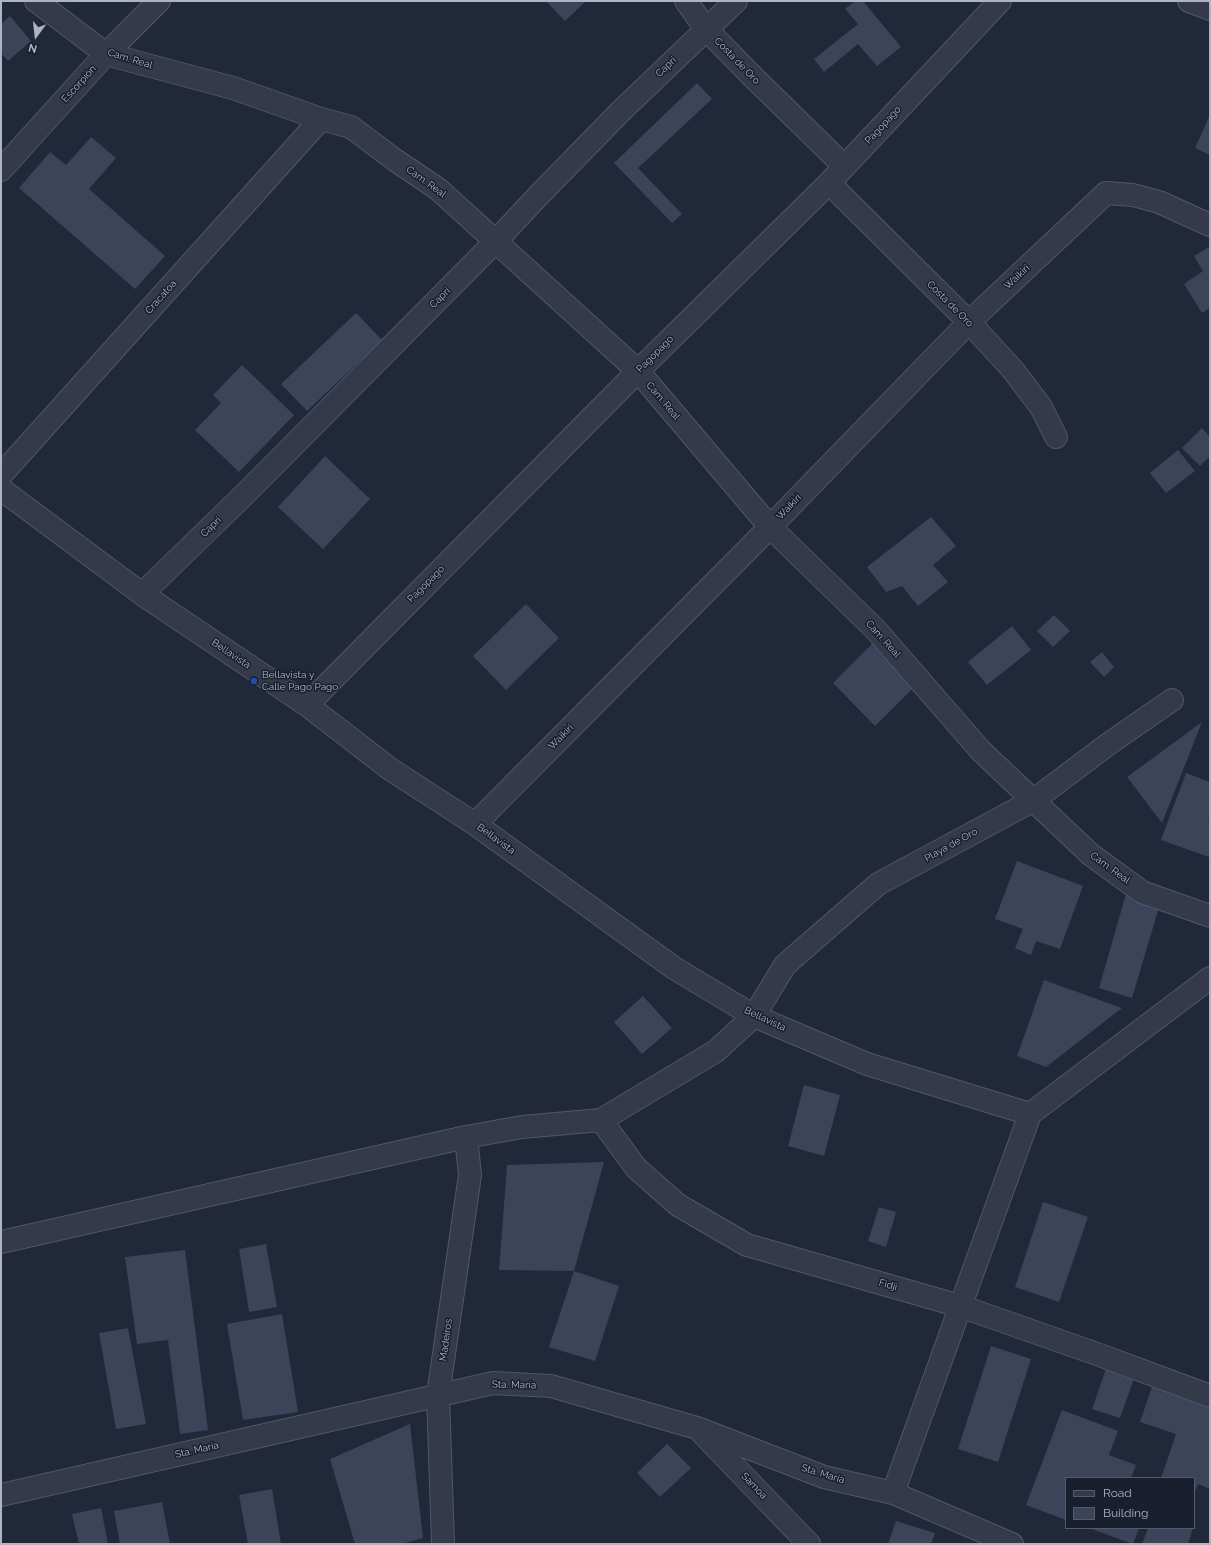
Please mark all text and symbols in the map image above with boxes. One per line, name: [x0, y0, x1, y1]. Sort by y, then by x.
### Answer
north arrow: [16, 16, 56, 56]
street label: Costa de Oro: [712, 35, 762, 87]
text: N: [27, 41, 39, 55]
street label: Cam. Real: [106, 46, 154, 72]
street label: Capri: [653, 54, 679, 80]
street label: Escorpión: [59, 63, 99, 105]
street label: Pagopago: [862, 104, 904, 146]
street label: Cam. Real: [404, 164, 448, 200]
street label: Waikiri: [1002, 262, 1032, 292]
street label: Cracatoa: [143, 278, 179, 316]
street label: Costa de Oro: [924, 278, 976, 330]
street label: Capri: [427, 285, 453, 311]
street label: Pagopago: [634, 333, 676, 375]
street label: Cam. Real: [644, 379, 682, 423]
street label: Waikiri: [774, 492, 804, 522]
street label: Capri: [198, 514, 224, 540]
street label: Pagopago: [405, 563, 447, 605]
street label: Cam. Real: [863, 618, 903, 660]
street label: Bellavista: [209, 637, 253, 671]
place label: Bellavista y Calle Pago Pago: [262, 669, 338, 692]
marker: Bellavista y Calle Pago Pago: [249, 676, 259, 686]
street label: Waikiri: [546, 722, 576, 752]
street label: Bellavista: [475, 821, 517, 857]
street label: Playa de Oro: [922, 825, 980, 865]
street label: Cam. Real: [1088, 850, 1132, 886]
street label: Bellavista: [742, 1004, 788, 1034]
street label: Fidji: [877, 1277, 899, 1293]
street label: Madeiros: [437, 1318, 455, 1362]
street label: Sta. María: [492, 1379, 536, 1391]
street label: Sta. María: [174, 1439, 220, 1461]
street label: Sta. María: [800, 1462, 846, 1486]
street label: Samoa: [739, 1470, 769, 1502]
legend: [1065, 1477, 1195, 1529]
text: Road: [1103, 1486, 1132, 1500]
text: Building: [1103, 1506, 1149, 1520]

